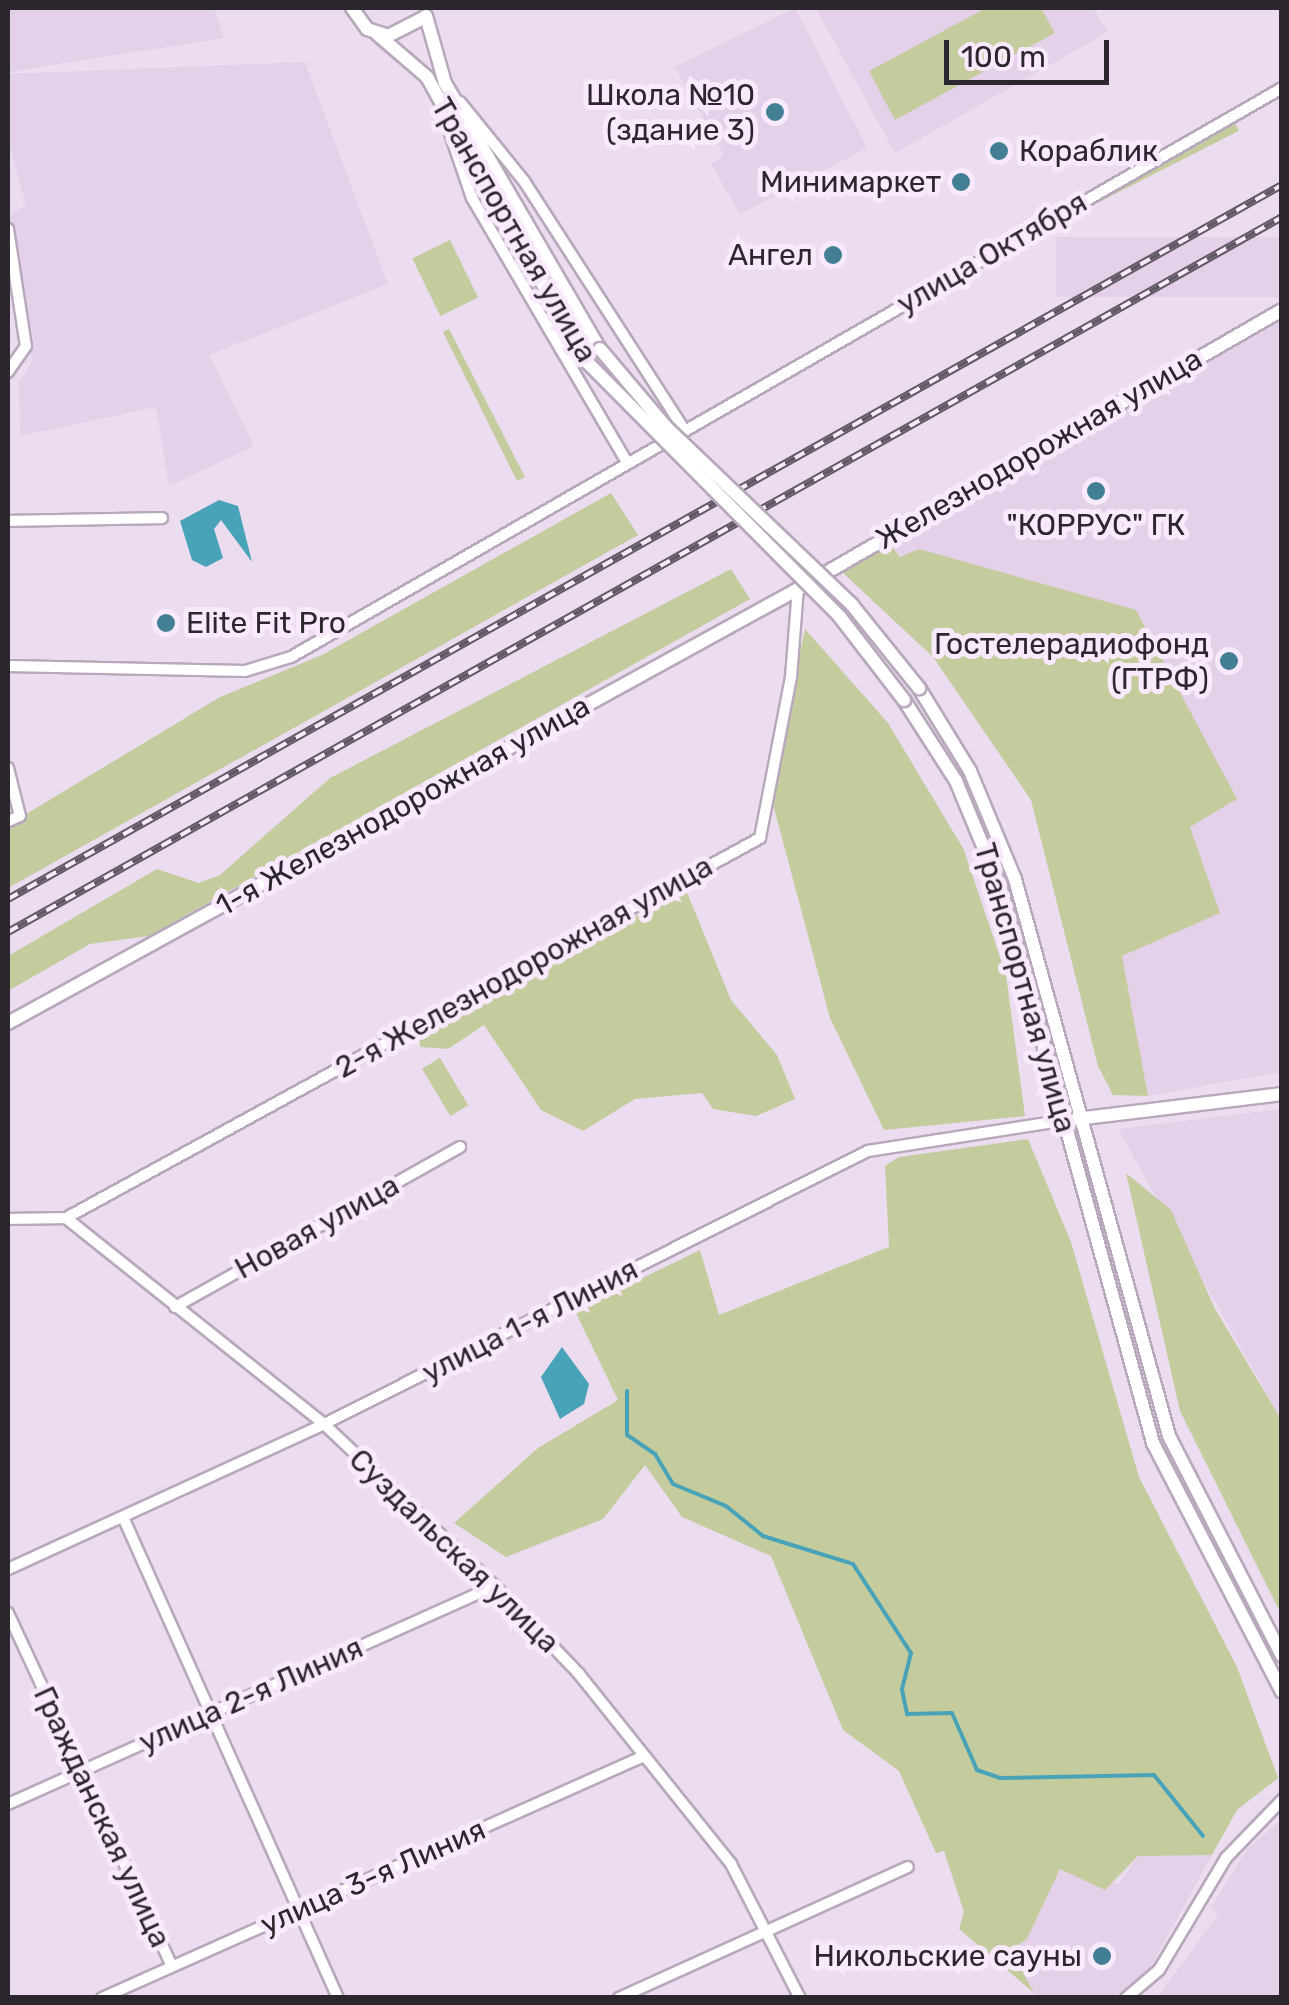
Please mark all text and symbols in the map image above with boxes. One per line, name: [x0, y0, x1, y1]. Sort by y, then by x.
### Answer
scale bar: [949, 20, 1114, 82]
text: 100 m: [961, 39, 1046, 75]
place label: Школа №10 (здание 3): [586, 77, 755, 148]
street label: Транспортная улица: [423, 91, 605, 369]
marker: Школа №10 (здание 3): [764, 101, 786, 123]
place label: Кораблик: [1019, 133, 1158, 169]
marker: Кораблик: [988, 140, 1010, 162]
place label: Минимаркет: [760, 164, 941, 200]
marker: Минимаркет: [950, 171, 972, 193]
street label: улица Октября: [891, 184, 1093, 322]
place label: Ангел: [728, 237, 813, 273]
marker: Ангел: [822, 244, 844, 266]
street label: Железнодорожная улица: [870, 341, 1208, 557]
marker: "КОРРУС" ГК: [1085, 480, 1107, 502]
place label: "КОРРУС" ГК: [1007, 507, 1185, 543]
place label: Elite Fit Pro: [186, 605, 346, 641]
marker: Elite Fit Pro: [155, 612, 177, 634]
place label: Гостелерадиофонд (ГТРФ): [934, 626, 1209, 696]
marker: Гостелерадиофонд (ГТРФ): [1218, 650, 1240, 672]
street label: 1-я Железнодорожная улица: [210, 688, 596, 924]
street label: Транспортная улица: [966, 839, 1084, 1137]
street label: 2-я Железнодорожная улица: [329, 848, 719, 1086]
street label: Новая улица: [229, 1167, 405, 1287]
street label: улица 1-я Линия: [416, 1251, 644, 1391]
street label: Суздальская улица: [342, 1442, 566, 1660]
street label: улица 2-я Линия: [134, 1630, 368, 1760]
street label: Гражданская улица: [26, 1681, 178, 1953]
street label: улица 3-я Линия: [255, 1811, 491, 1943]
place label: Никольские сауны: [813, 1938, 1082, 1974]
marker: Никольские сауны: [1091, 1945, 1113, 1967]

